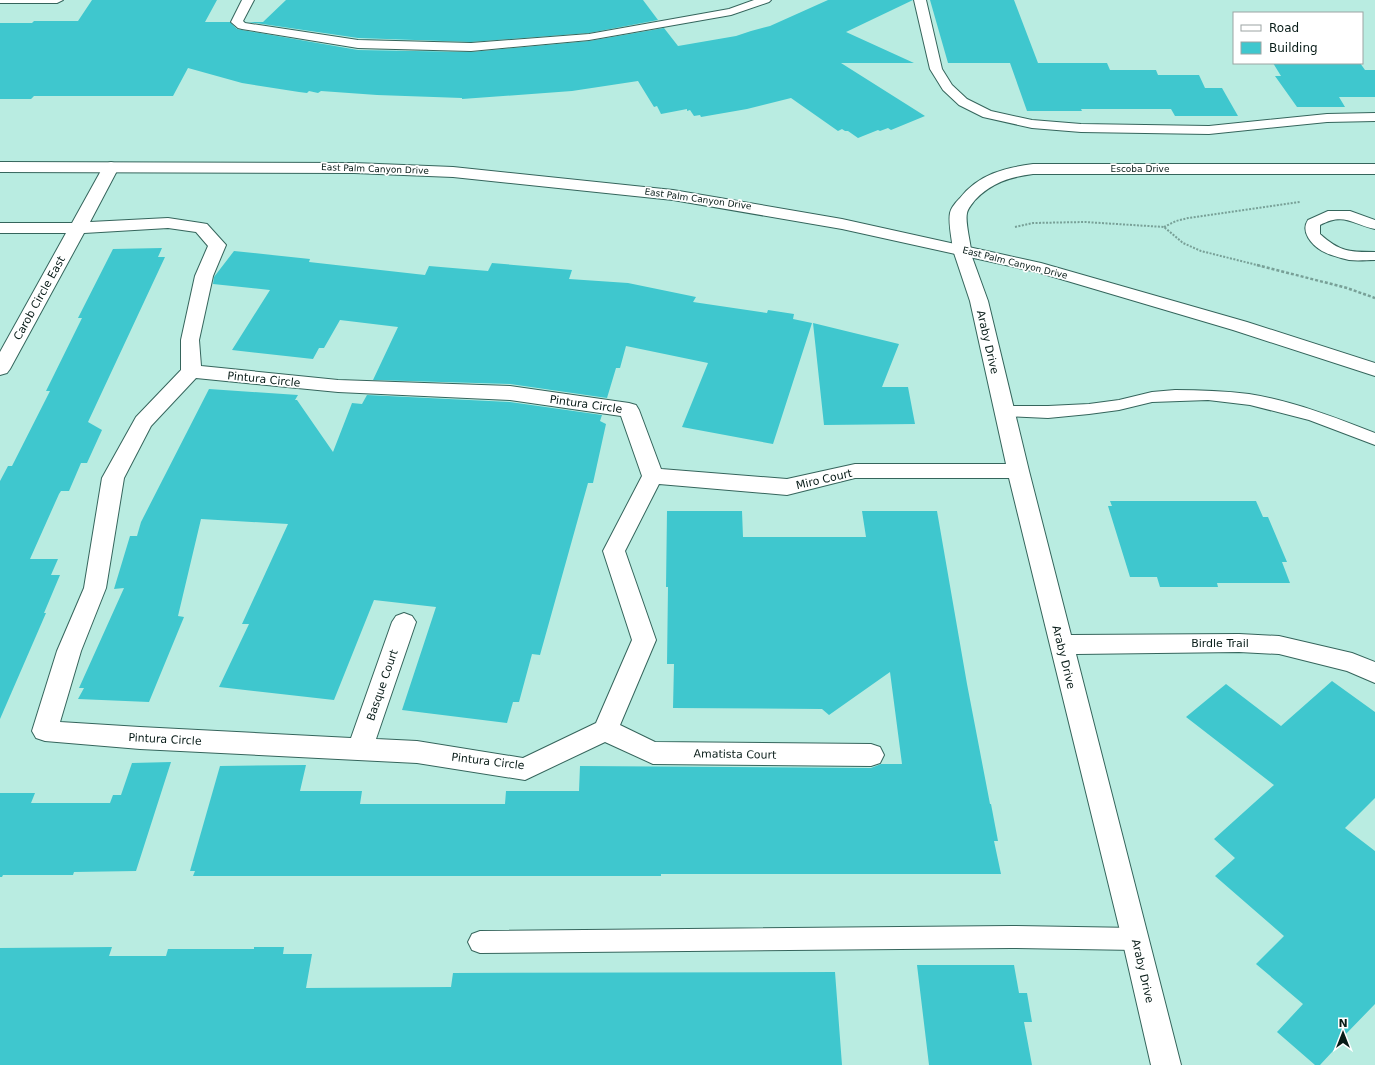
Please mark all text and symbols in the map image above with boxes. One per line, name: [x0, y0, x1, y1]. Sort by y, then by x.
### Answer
legend: [1233, 12, 1363, 64]
text: Road: [1269, 21, 1299, 35]
text: Building: [1269, 41, 1318, 55]
street label: East Palm Canyon Drive: [321, 162, 430, 176]
street label: Escoba Drive: [1111, 164, 1170, 174]
street label: East Palm Canyon Drive: [644, 187, 753, 212]
street label: East Palm Canyon Drive: [961, 245, 1069, 281]
street label: Carob Circle East: [11, 253, 68, 343]
street label: Araby Drive: [974, 309, 1001, 376]
street label: Pintura Circle: [227, 369, 301, 390]
street label: Pintura Circle: [549, 393, 623, 416]
street label: Miro Court: [795, 467, 854, 492]
street label: Araby Drive: [1049, 624, 1078, 691]
street label: Birdle Trail: [1191, 637, 1249, 650]
street label: Basque Court: [364, 647, 401, 722]
street label: Pintura Circle: [128, 731, 202, 748]
street label: Amatista Court: [693, 747, 777, 762]
street label: Pintura Circle: [451, 751, 525, 772]
street label: Araby Drive: [1129, 938, 1156, 1005]
north arrow: [1323, 1013, 1363, 1053]
text: N: [1338, 1017, 1348, 1030]

